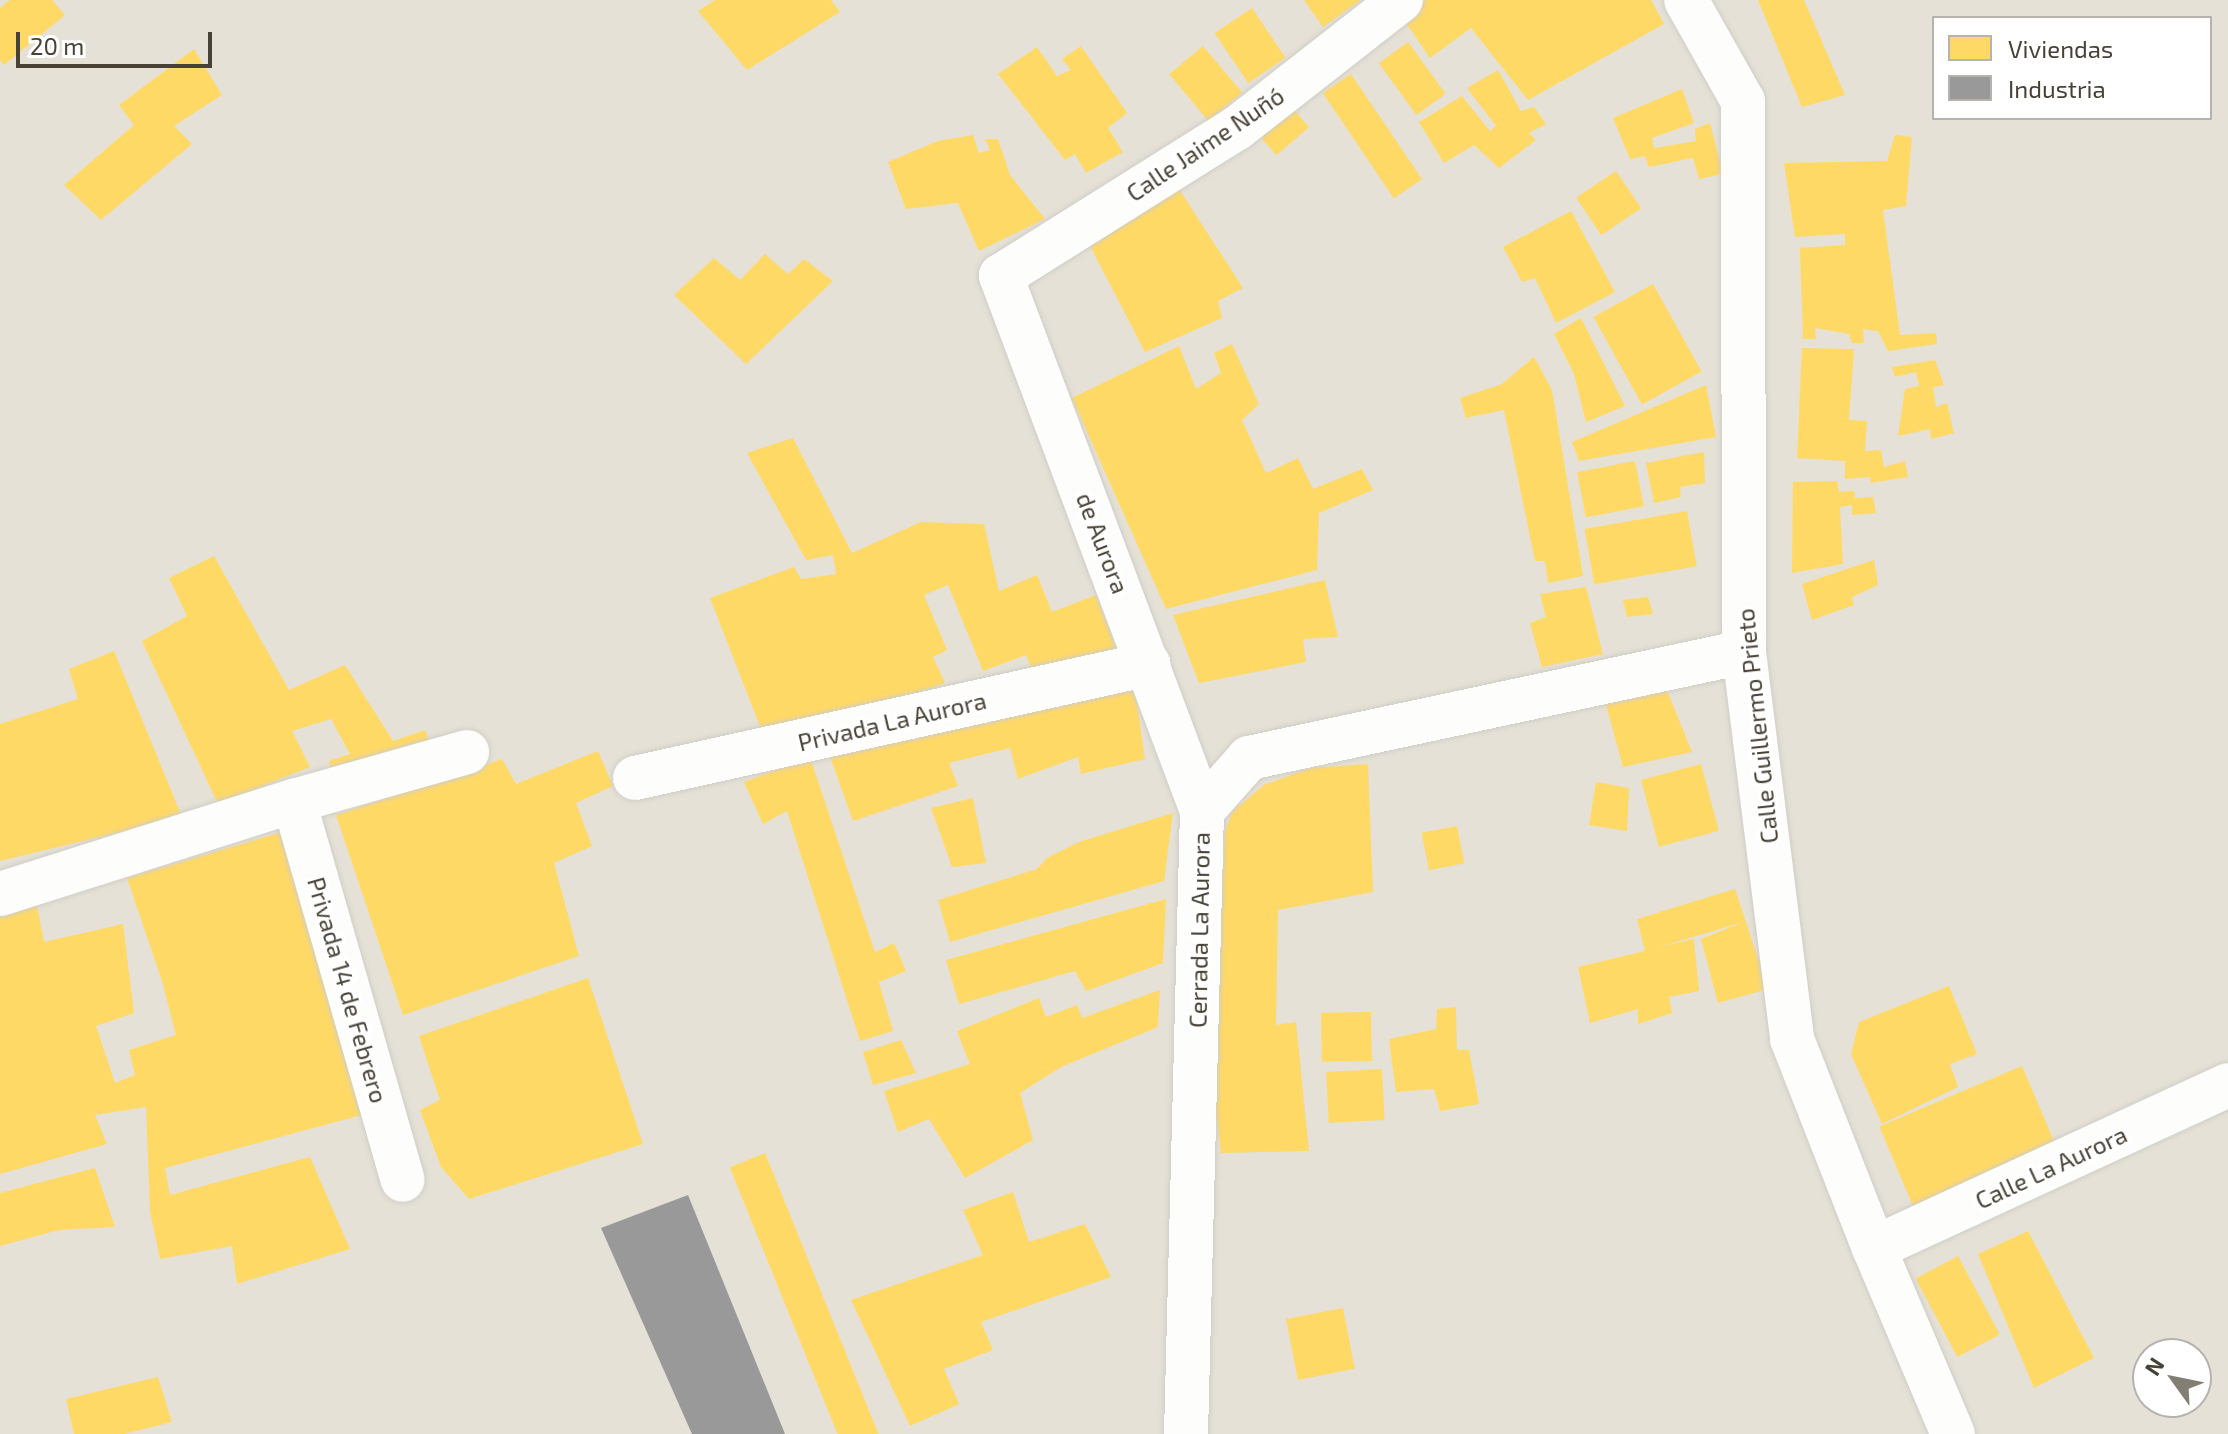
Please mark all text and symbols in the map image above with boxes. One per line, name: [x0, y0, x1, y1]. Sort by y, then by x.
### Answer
scale bar: [20, 16, 216, 66]
legend: [1932, 16, 2212, 120]
text: 20 m: [30, 31, 84, 60]
text: Viviendas: [2008, 34, 2113, 63]
text: Industria: [2008, 74, 2106, 103]
street label: Calle Jaime Nuñó: [1121, 81, 1289, 207]
street label: de Aurora: [1071, 488, 1135, 598]
street label: Calle Guillermo Prieto: [1730, 607, 1784, 845]
street label: Privada La Aurora: [795, 685, 989, 757]
street label: Cerrada La Aurora: [1183, 832, 1215, 1028]
street label: Privada 14 de Febrero: [302, 874, 394, 1106]
street label: Calle La Aurora: [1970, 1119, 2132, 1215]
north arrow: [2132, 1338, 2212, 1418]
text: N: [2138, 1352, 2169, 1380]

